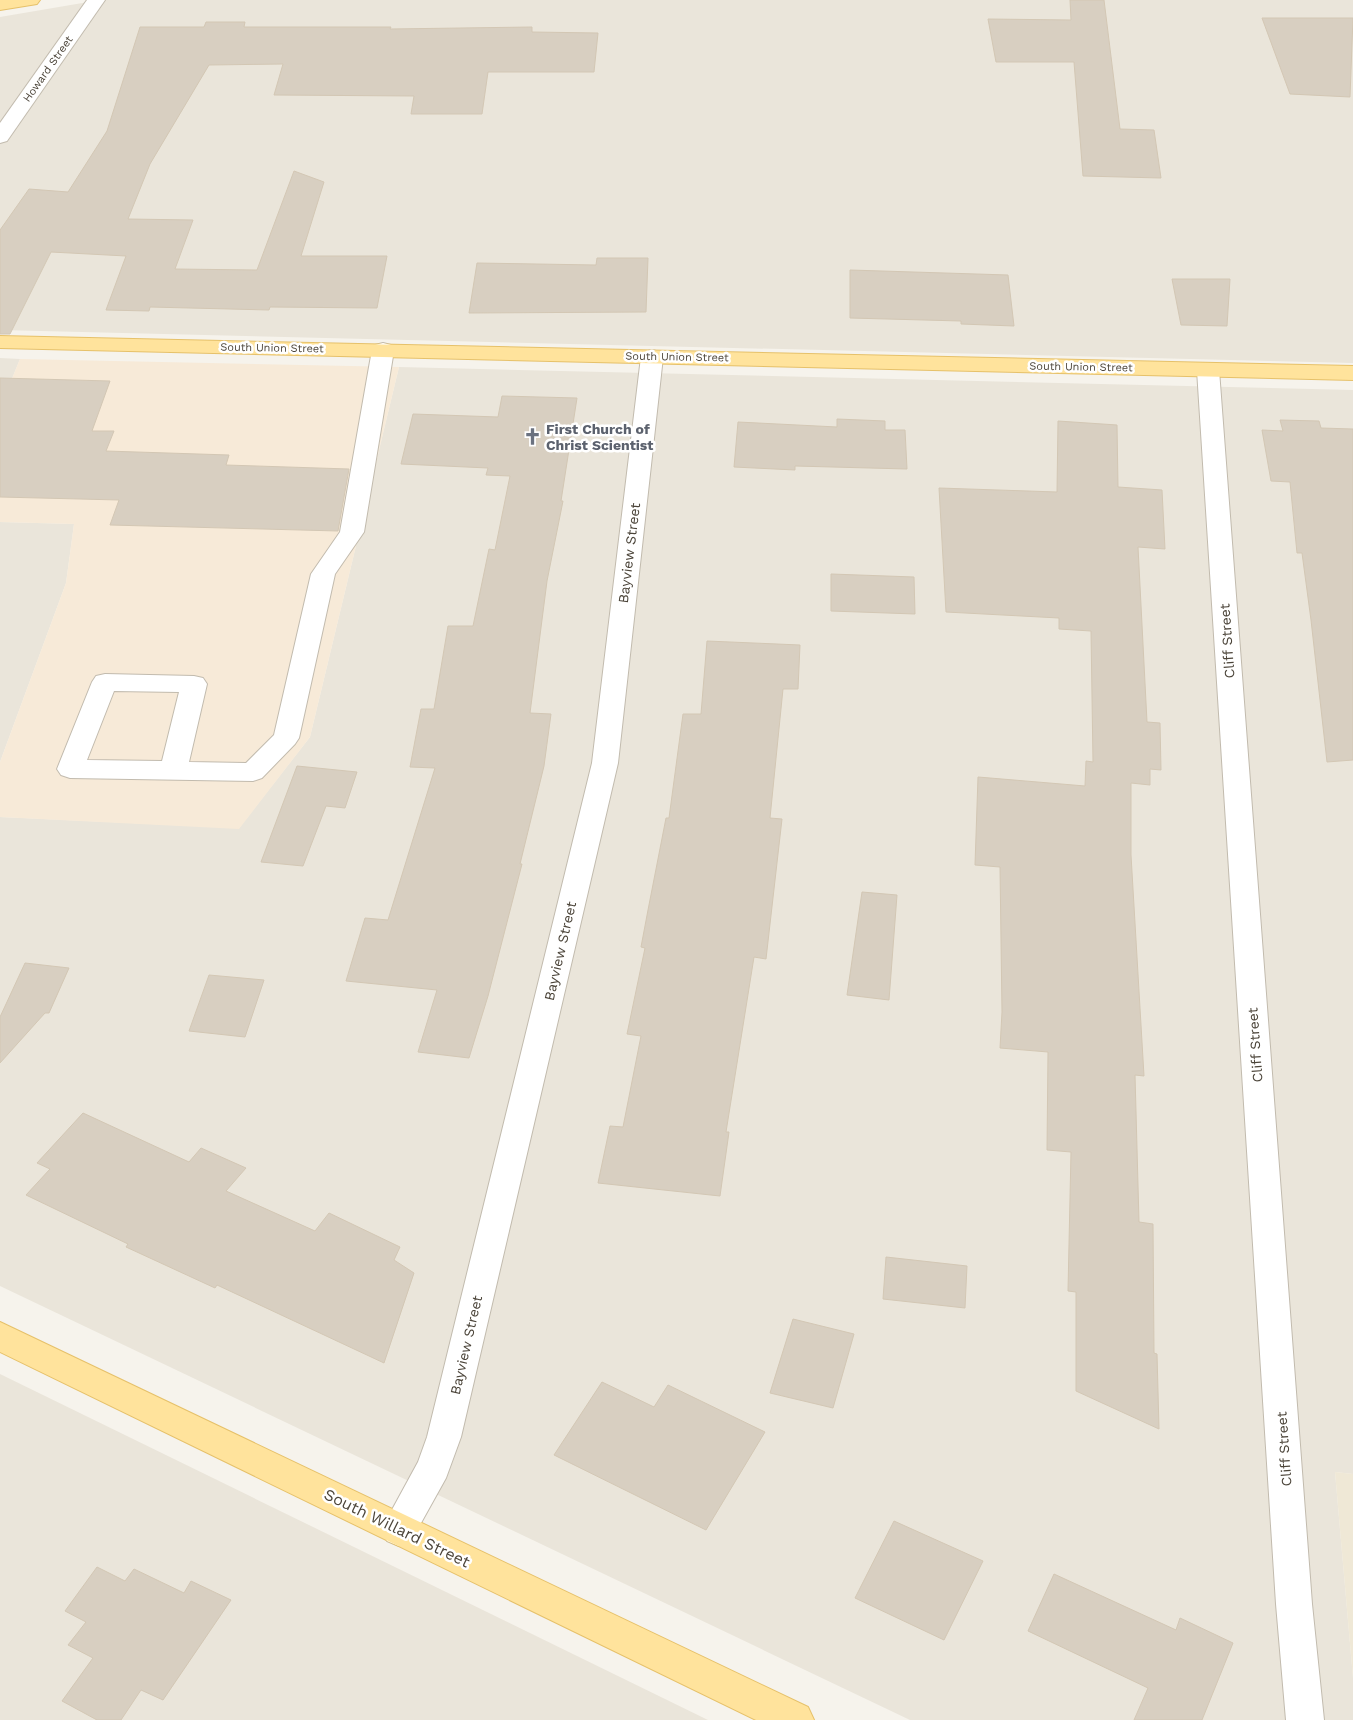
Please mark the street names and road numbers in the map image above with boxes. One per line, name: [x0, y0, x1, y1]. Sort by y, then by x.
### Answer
street label: Howard Street: [20, 33, 76, 105]
street label: South Union Street: [220, 341, 324, 355]
street label: South Union Street: [625, 350, 729, 364]
street label: South Union Street: [1029, 360, 1133, 374]
street label: Bayview Street: [615, 502, 643, 604]
street label: Cliff Street: [1216, 603, 1238, 679]
street label: Bayview Street: [541, 900, 579, 1002]
street label: Cliff Street: [1244, 1007, 1266, 1083]
street label: Bayview Street: [447, 1294, 485, 1396]
street label: Cliff Street: [1273, 1411, 1295, 1487]
street label: South Willard Street: [321, 1484, 473, 1572]

